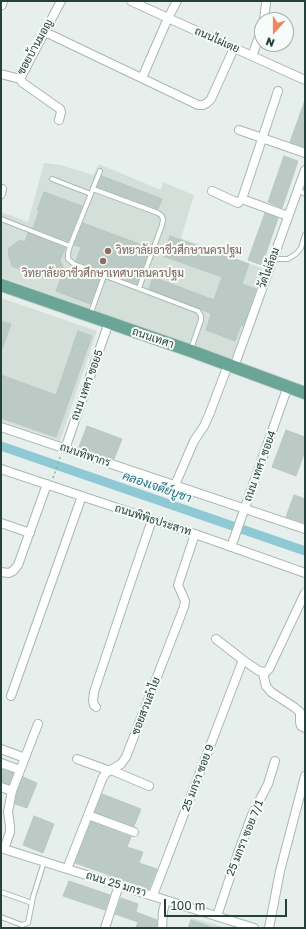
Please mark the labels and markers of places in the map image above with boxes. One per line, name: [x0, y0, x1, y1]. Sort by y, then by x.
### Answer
place label: วิทยาลัยอาชีวศึกษานครปฐม: [116, 244, 242, 258]
marker: วิทยาลัยอาชีวศึกษานครปฐม: [103, 246, 113, 256]
marker: วิทยาลัยอาชีวศึกษาเทศบาลนครปฐม: [98, 256, 108, 266]
place label: วิทยาลัยอาชีวศึกษาเทศบาลนครปฐม: [22, 267, 184, 281]

